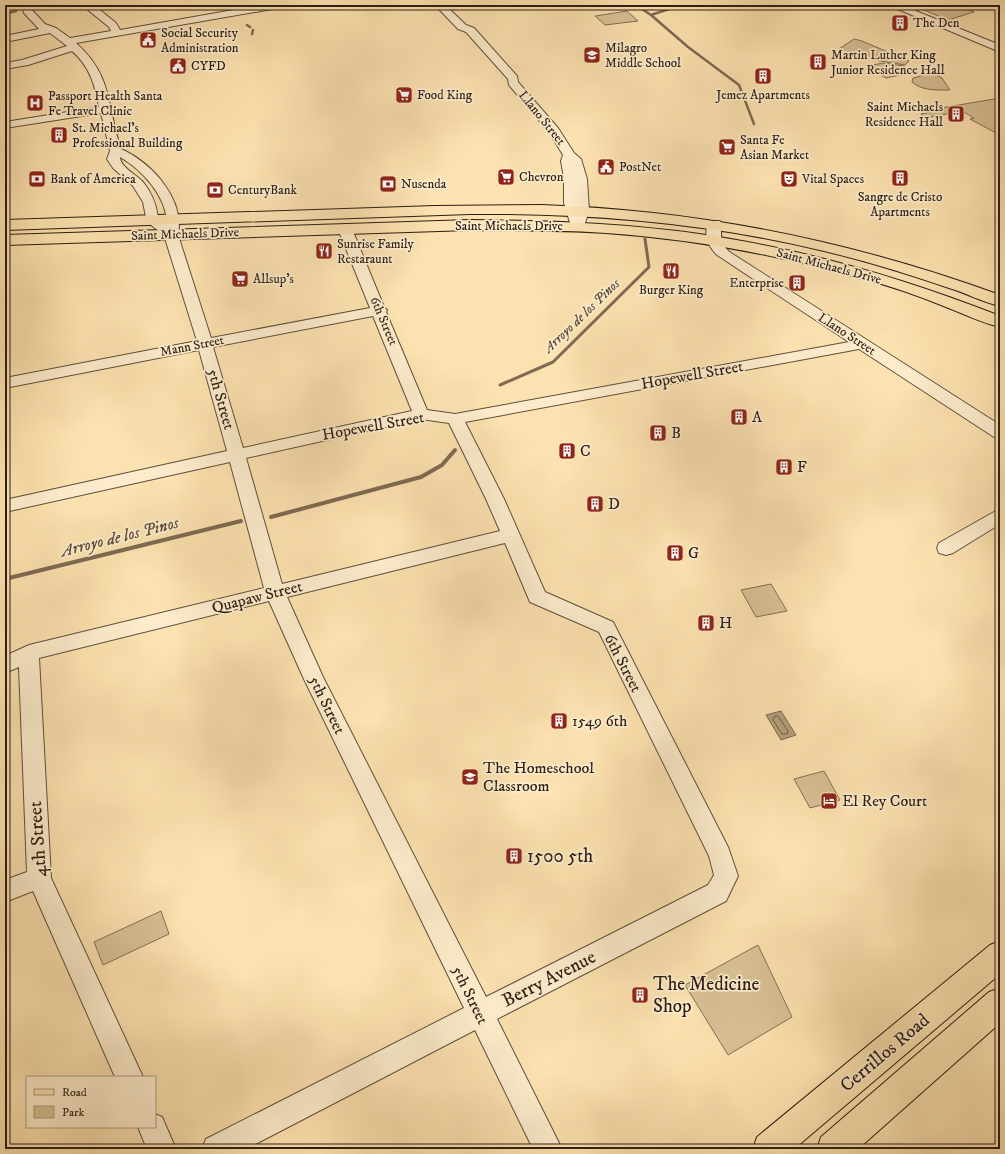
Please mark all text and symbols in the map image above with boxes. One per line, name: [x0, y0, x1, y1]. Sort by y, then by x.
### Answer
building icon: The Den: [890, 13, 910, 33]
place label: The Den: [913, 15, 960, 31]
place label: Social Security Administration: [161, 25, 239, 56]
public building icon: Social Security Administration: [138, 30, 158, 50]
place label: Milagro Middle School: [605, 40, 681, 71]
school or university icon: Milagro Middle School: [582, 45, 602, 65]
place label: Martin Luther King Junior Residence Hall: [830, 47, 945, 78]
building icon: Martin Luther King Junior Residence Hall: [808, 52, 828, 72]
public building icon: CYFD: [168, 56, 188, 76]
place label: CYFD: [191, 58, 226, 74]
building icon: Jemez Apartments: [753, 66, 773, 86]
supermarket icon: Food King: [394, 85, 414, 105]
place label: Food King: [417, 87, 473, 103]
street label: Llano Street: [515, 87, 569, 149]
place label: Jemez Apartments: [715, 87, 810, 103]
place label: Passport Health Santa Fe Travel Clinic: [48, 88, 163, 119]
hospital icon: Passport Health Santa Fe Travel Clinic: [25, 93, 45, 113]
place label: Saint Michaels Residence Hall: [865, 99, 943, 130]
building icon: Saint Michaels Residence Hall: [946, 104, 966, 124]
place label: St. Michael's Professional Building: [72, 120, 183, 151]
building icon: St. Michael's Professional Building: [49, 125, 69, 145]
place label: Santa Fe Asian Market: [740, 132, 809, 163]
supermarket icon: Santa Fe Asian Market: [717, 137, 737, 157]
public building icon: PostNet: [596, 157, 616, 177]
place label: PostNet: [619, 159, 661, 175]
supermarket icon: Chevron: [496, 167, 516, 187]
building icon: Sangre de Cristo Apartments: [890, 168, 910, 188]
bank icon: Bank of America: [27, 169, 47, 189]
place label: Chevron: [519, 169, 564, 185]
theatre icon: Vital Spaces: [779, 169, 799, 189]
place label: Bank of America: [50, 171, 136, 187]
place label: Vital Spaces: [801, 171, 864, 187]
bank icon: Nusenda: [378, 174, 398, 194]
place label: Nusenda: [401, 176, 447, 192]
bank icon: CenturyBank: [205, 180, 225, 200]
place label: CenturyBank: [228, 182, 297, 198]
place label: Sangre de Cristo Apartments: [858, 189, 942, 220]
street label: Saint Michaels Drive: [455, 218, 563, 234]
street label: Saint Michaels Drive: [131, 224, 239, 244]
place label: Sunrise Family Restaraunt: [337, 236, 415, 267]
restaurant icon: Sunrise Family Restaraunt: [314, 241, 334, 261]
street label: Saint Michaels Drive: [775, 244, 883, 288]
restaurant icon: Burger King: [661, 261, 681, 281]
supermarket icon: Allsup's: [230, 269, 250, 289]
place label: Allsup's: [253, 271, 294, 287]
building icon: Enterprise: [787, 273, 807, 293]
water label: Arroyo de los Pinos: [539, 275, 624, 358]
place label: Enterprise: [729, 275, 784, 291]
place label: Burger King: [639, 282, 704, 298]
street label: 6th Street: [367, 294, 401, 348]
street label: Llano Street: [815, 309, 879, 359]
street label: Mann Street: [159, 332, 225, 360]
street label: Hopewell Street: [639, 356, 745, 394]
street label: 5th Street: [203, 366, 239, 432]
street label: Hopewell Street: [320, 407, 426, 445]
building icon: A: [729, 407, 749, 427]
place label: A: [752, 407, 763, 427]
building icon: B: [648, 423, 668, 443]
place label: B: [671, 423, 681, 443]
building icon: C: [557, 441, 577, 461]
place label: C: [580, 441, 591, 461]
building icon: F: [774, 457, 794, 477]
place label: F: [797, 457, 807, 477]
building icon: D: [585, 494, 605, 514]
place label: D: [608, 494, 620, 514]
water label: Arroyo de los Pinos: [57, 512, 182, 563]
building icon: G: [665, 543, 685, 563]
place label: G: [688, 543, 699, 563]
street label: Quapaw Street: [210, 576, 304, 618]
building icon: H: [696, 613, 716, 633]
place label: H: [719, 613, 732, 633]
street label: 6th Street: [600, 630, 646, 696]
street label: 5th Street: [304, 672, 350, 738]
building icon: 1549 6th: [549, 711, 569, 731]
place label: 1549 6th: [572, 711, 628, 731]
place label: The Homeschool Classroom: [483, 758, 594, 796]
school or university icon: The Homeschool Classroom: [460, 767, 480, 787]
hotel icon: El Rey Court: [819, 791, 839, 811]
place label: El Rey Court: [842, 791, 927, 811]
street label: 4th Street: [24, 800, 52, 878]
place label: 1500 5th: [527, 845, 593, 868]
building icon: 1500 5th: [504, 846, 524, 866]
street label: Berry Avenue: [498, 946, 600, 1012]
street label: 5th Street: [447, 962, 493, 1028]
place label: The Medicine Shop: [653, 973, 760, 1018]
building icon: The Medicine Shop: [630, 985, 650, 1005]
street label: Cerrillos Road: [836, 1009, 935, 1097]
legend: [26, 1076, 156, 1128]
text: Road: [62, 1085, 87, 1100]
text: Park: [62, 1105, 84, 1120]

